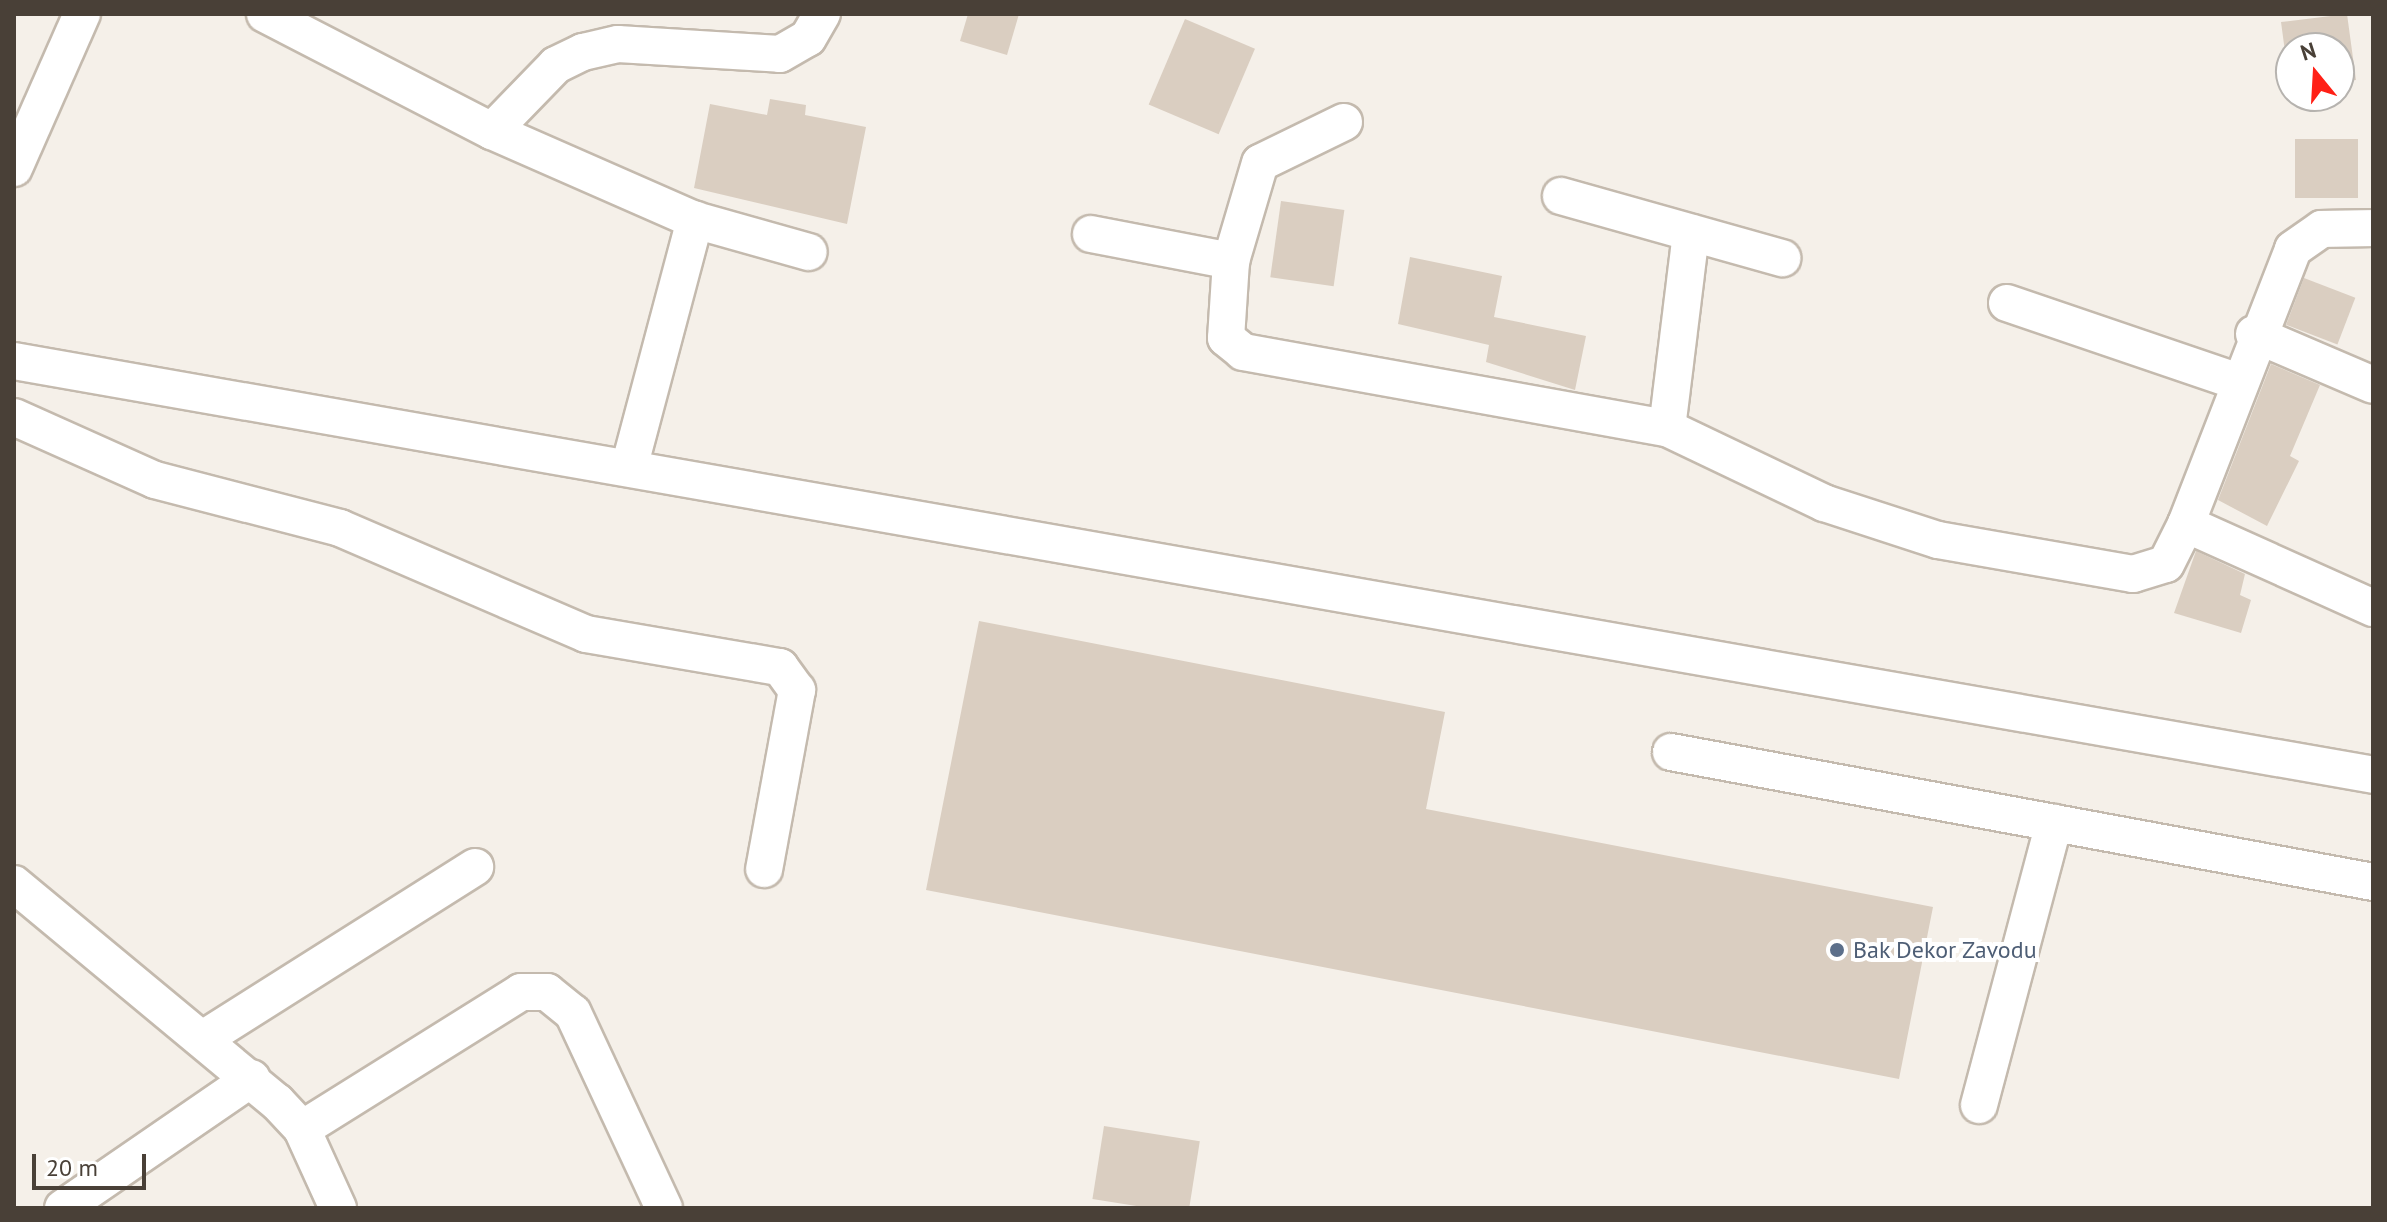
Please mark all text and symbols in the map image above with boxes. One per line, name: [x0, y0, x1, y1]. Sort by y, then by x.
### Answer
north arrow: [2275, 32, 2355, 112]
text: N: [2297, 36, 2319, 67]
place label: Bak Dekor Zavodu: [1853, 936, 2038, 964]
marker: Bak Dekor Zavodu: [1828, 941, 1846, 959]
scale bar: [36, 1138, 150, 1188]
text: 20 m: [46, 1152, 98, 1183]

